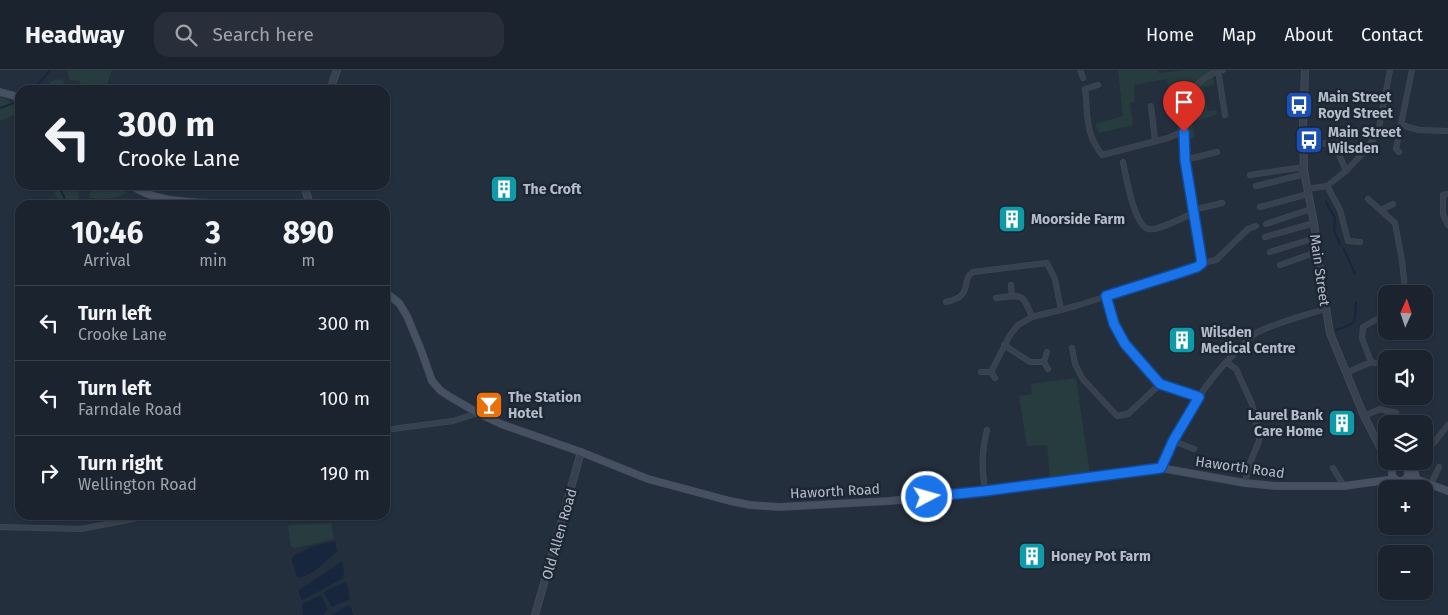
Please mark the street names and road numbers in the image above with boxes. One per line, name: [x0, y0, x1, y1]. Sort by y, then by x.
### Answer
street label: Main Street: [1306, 233, 1333, 308]
street label: Haworth Road: [1194, 453, 1286, 482]
street label: Haworth Road: [790, 481, 880, 502]
street label: Old Allen Road: [538, 487, 581, 582]

